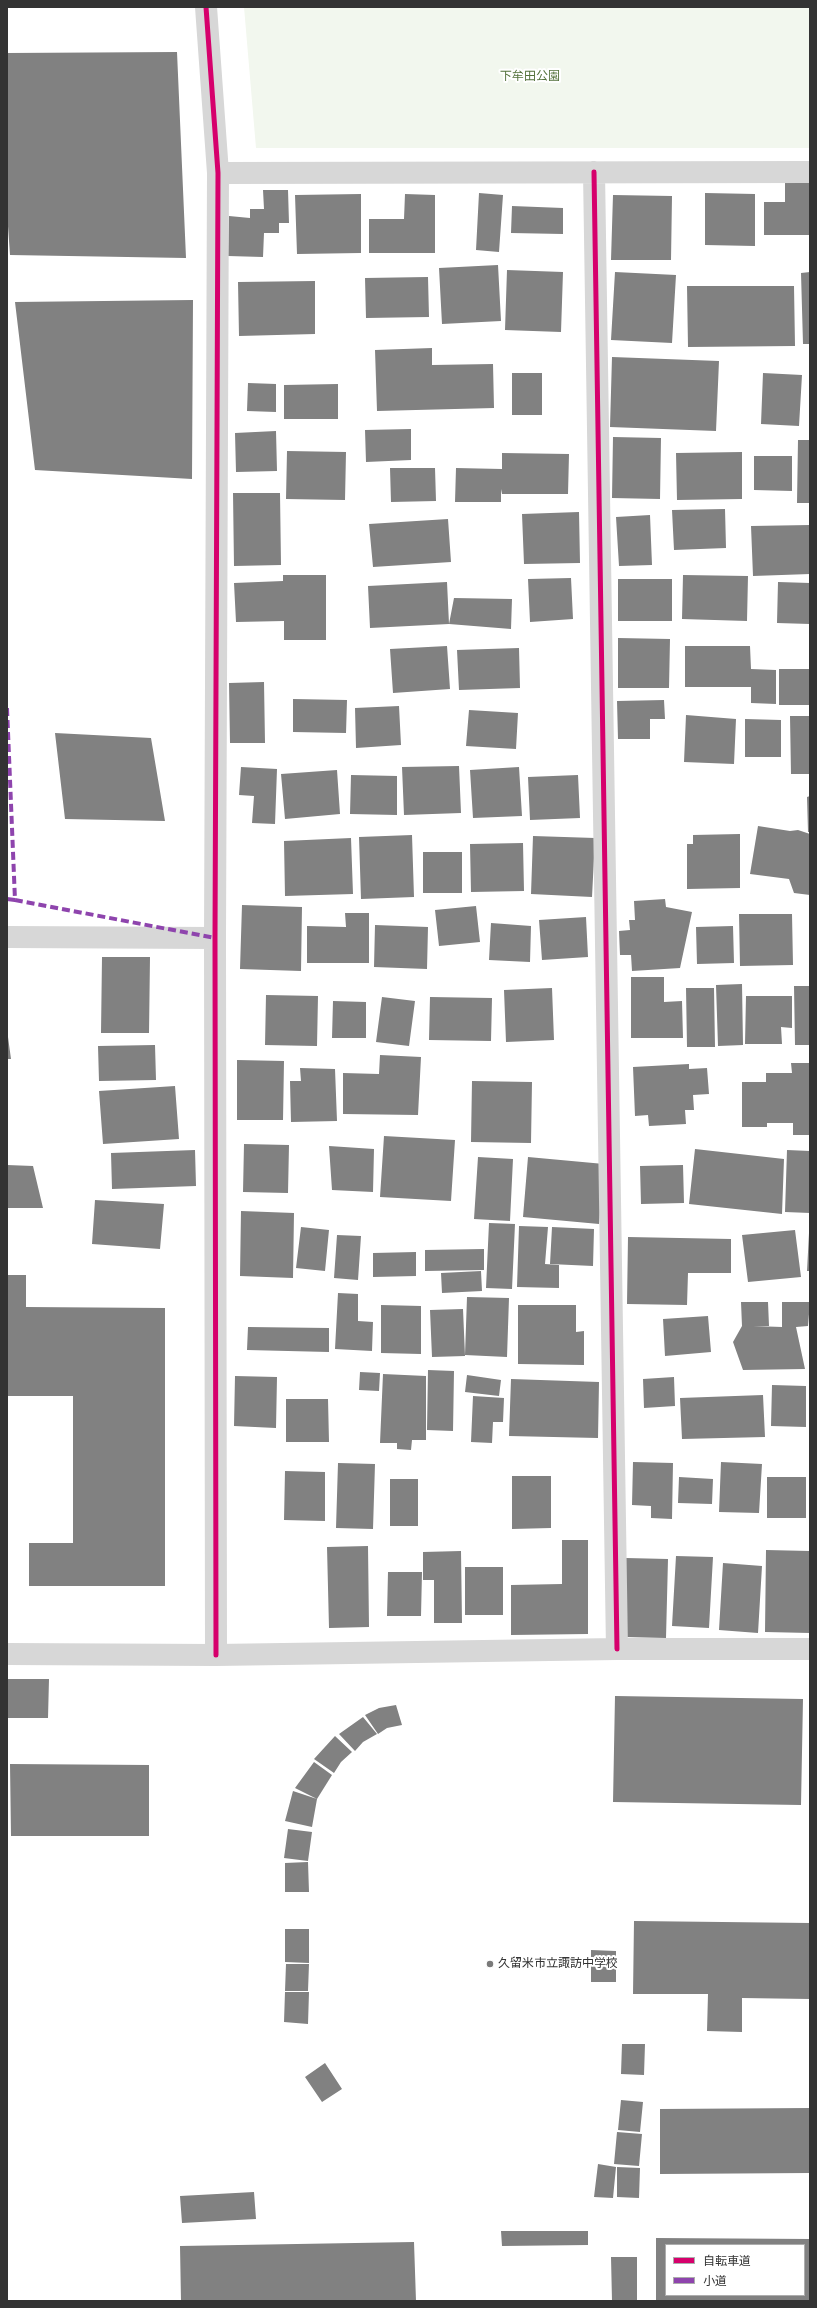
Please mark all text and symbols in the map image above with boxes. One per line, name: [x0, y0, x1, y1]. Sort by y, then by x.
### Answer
park label: 下牟田公園: [500, 70, 560, 84]
place label: 久留米市立諏訪中学校: [498, 1957, 618, 1971]
marker: 久留米市立諏訪中学校: [485, 1959, 495, 1969]
legend: [665, 2244, 805, 2296]
text: 自転車道: [703, 2254, 751, 2269]
text: 小道: [703, 2274, 727, 2289]

